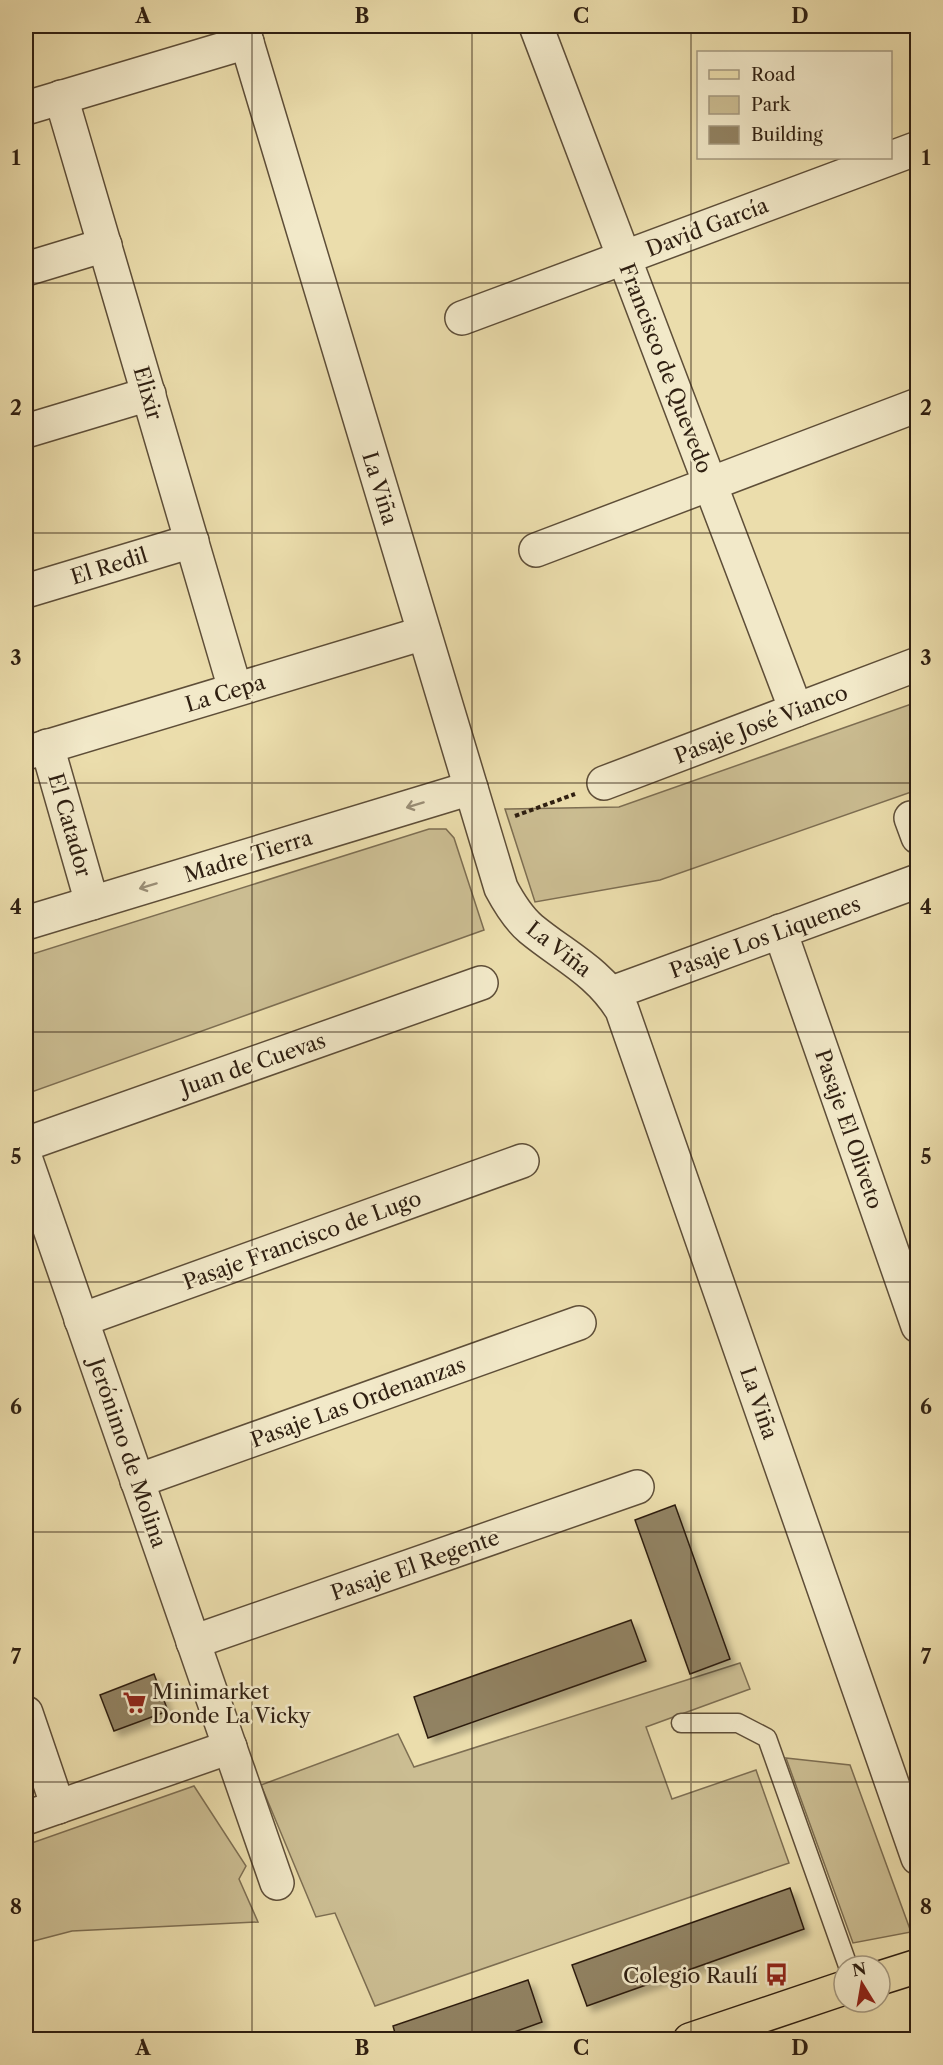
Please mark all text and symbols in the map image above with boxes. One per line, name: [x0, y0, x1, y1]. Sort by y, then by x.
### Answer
text: A: [134, 4, 151, 28]
text: B: [355, 4, 370, 28]
text: C: [573, 4, 589, 28]
text: D: [791, 4, 809, 28]
legend: [697, 51, 892, 159]
text: Road: [751, 64, 796, 86]
text: Park: [751, 94, 792, 116]
text: Building: [751, 124, 823, 146]
text: 1: [12, 146, 21, 170]
text: 1: [922, 146, 931, 170]
street label: David García: [642, 192, 772, 262]
street label: Francisco de Quevedo: [614, 260, 718, 476]
street label: Elixir: [128, 363, 168, 423]
text: 2: [10, 396, 22, 420]
text: 2: [920, 396, 932, 420]
street label: La Viña: [357, 449, 403, 528]
street label: El Redil: [68, 543, 150, 589]
text: 3: [10, 646, 22, 670]
text: 3: [920, 646, 932, 670]
street label: La Cepa: [182, 669, 269, 717]
street label: Pasaje José Vianco: [671, 679, 851, 769]
street label: El Catador: [43, 770, 97, 880]
one-way arrow: [406, 800, 425, 811]
street label: Madre Tierra: [181, 824, 316, 887]
one-way arrow: [139, 881, 158, 892]
street label: Pasaje Los Liquenes: [666, 891, 864, 983]
text: 4: [10, 895, 22, 919]
text: 4: [920, 895, 932, 919]
street label: La Viña: [522, 916, 597, 982]
street label: Juan de Cuevas: [174, 1027, 329, 1101]
street label: Pasaje El Oliveto: [810, 1046, 888, 1212]
text: 5: [10, 1145, 22, 1169]
text: 5: [920, 1145, 932, 1169]
street label: Pasaje Francisco de Lugo: [180, 1185, 424, 1295]
street label: Pasaje Las Ordenanzas: [247, 1351, 469, 1453]
street label: Jerónimo de Molina: [83, 1352, 172, 1552]
street label: La Viña: [735, 1364, 783, 1443]
text: 6: [10, 1395, 22, 1419]
text: 6: [920, 1395, 932, 1419]
street label: Pasaje El Regente: [327, 1524, 503, 1606]
text: 7: [11, 1645, 22, 1669]
text: 7: [921, 1645, 932, 1669]
place label: Minimarket Donde La Vicky: [152, 1679, 311, 1728]
supermarket icon: Minimarket Donde La Vicky: [121, 1690, 147, 1716]
text: 8: [10, 1895, 22, 1919]
text: 8: [920, 1895, 932, 1919]
north arrow: [832, 1954, 892, 2014]
text: N: [850, 1958, 868, 1980]
bus stop icon: Colegio Raulí: [763, 1962, 789, 1988]
place label: Colegio Raulí: [623, 1963, 758, 1988]
text: A: [134, 2036, 151, 2060]
text: B: [355, 2036, 370, 2060]
text: C: [573, 2036, 589, 2060]
text: D: [791, 2036, 809, 2060]

